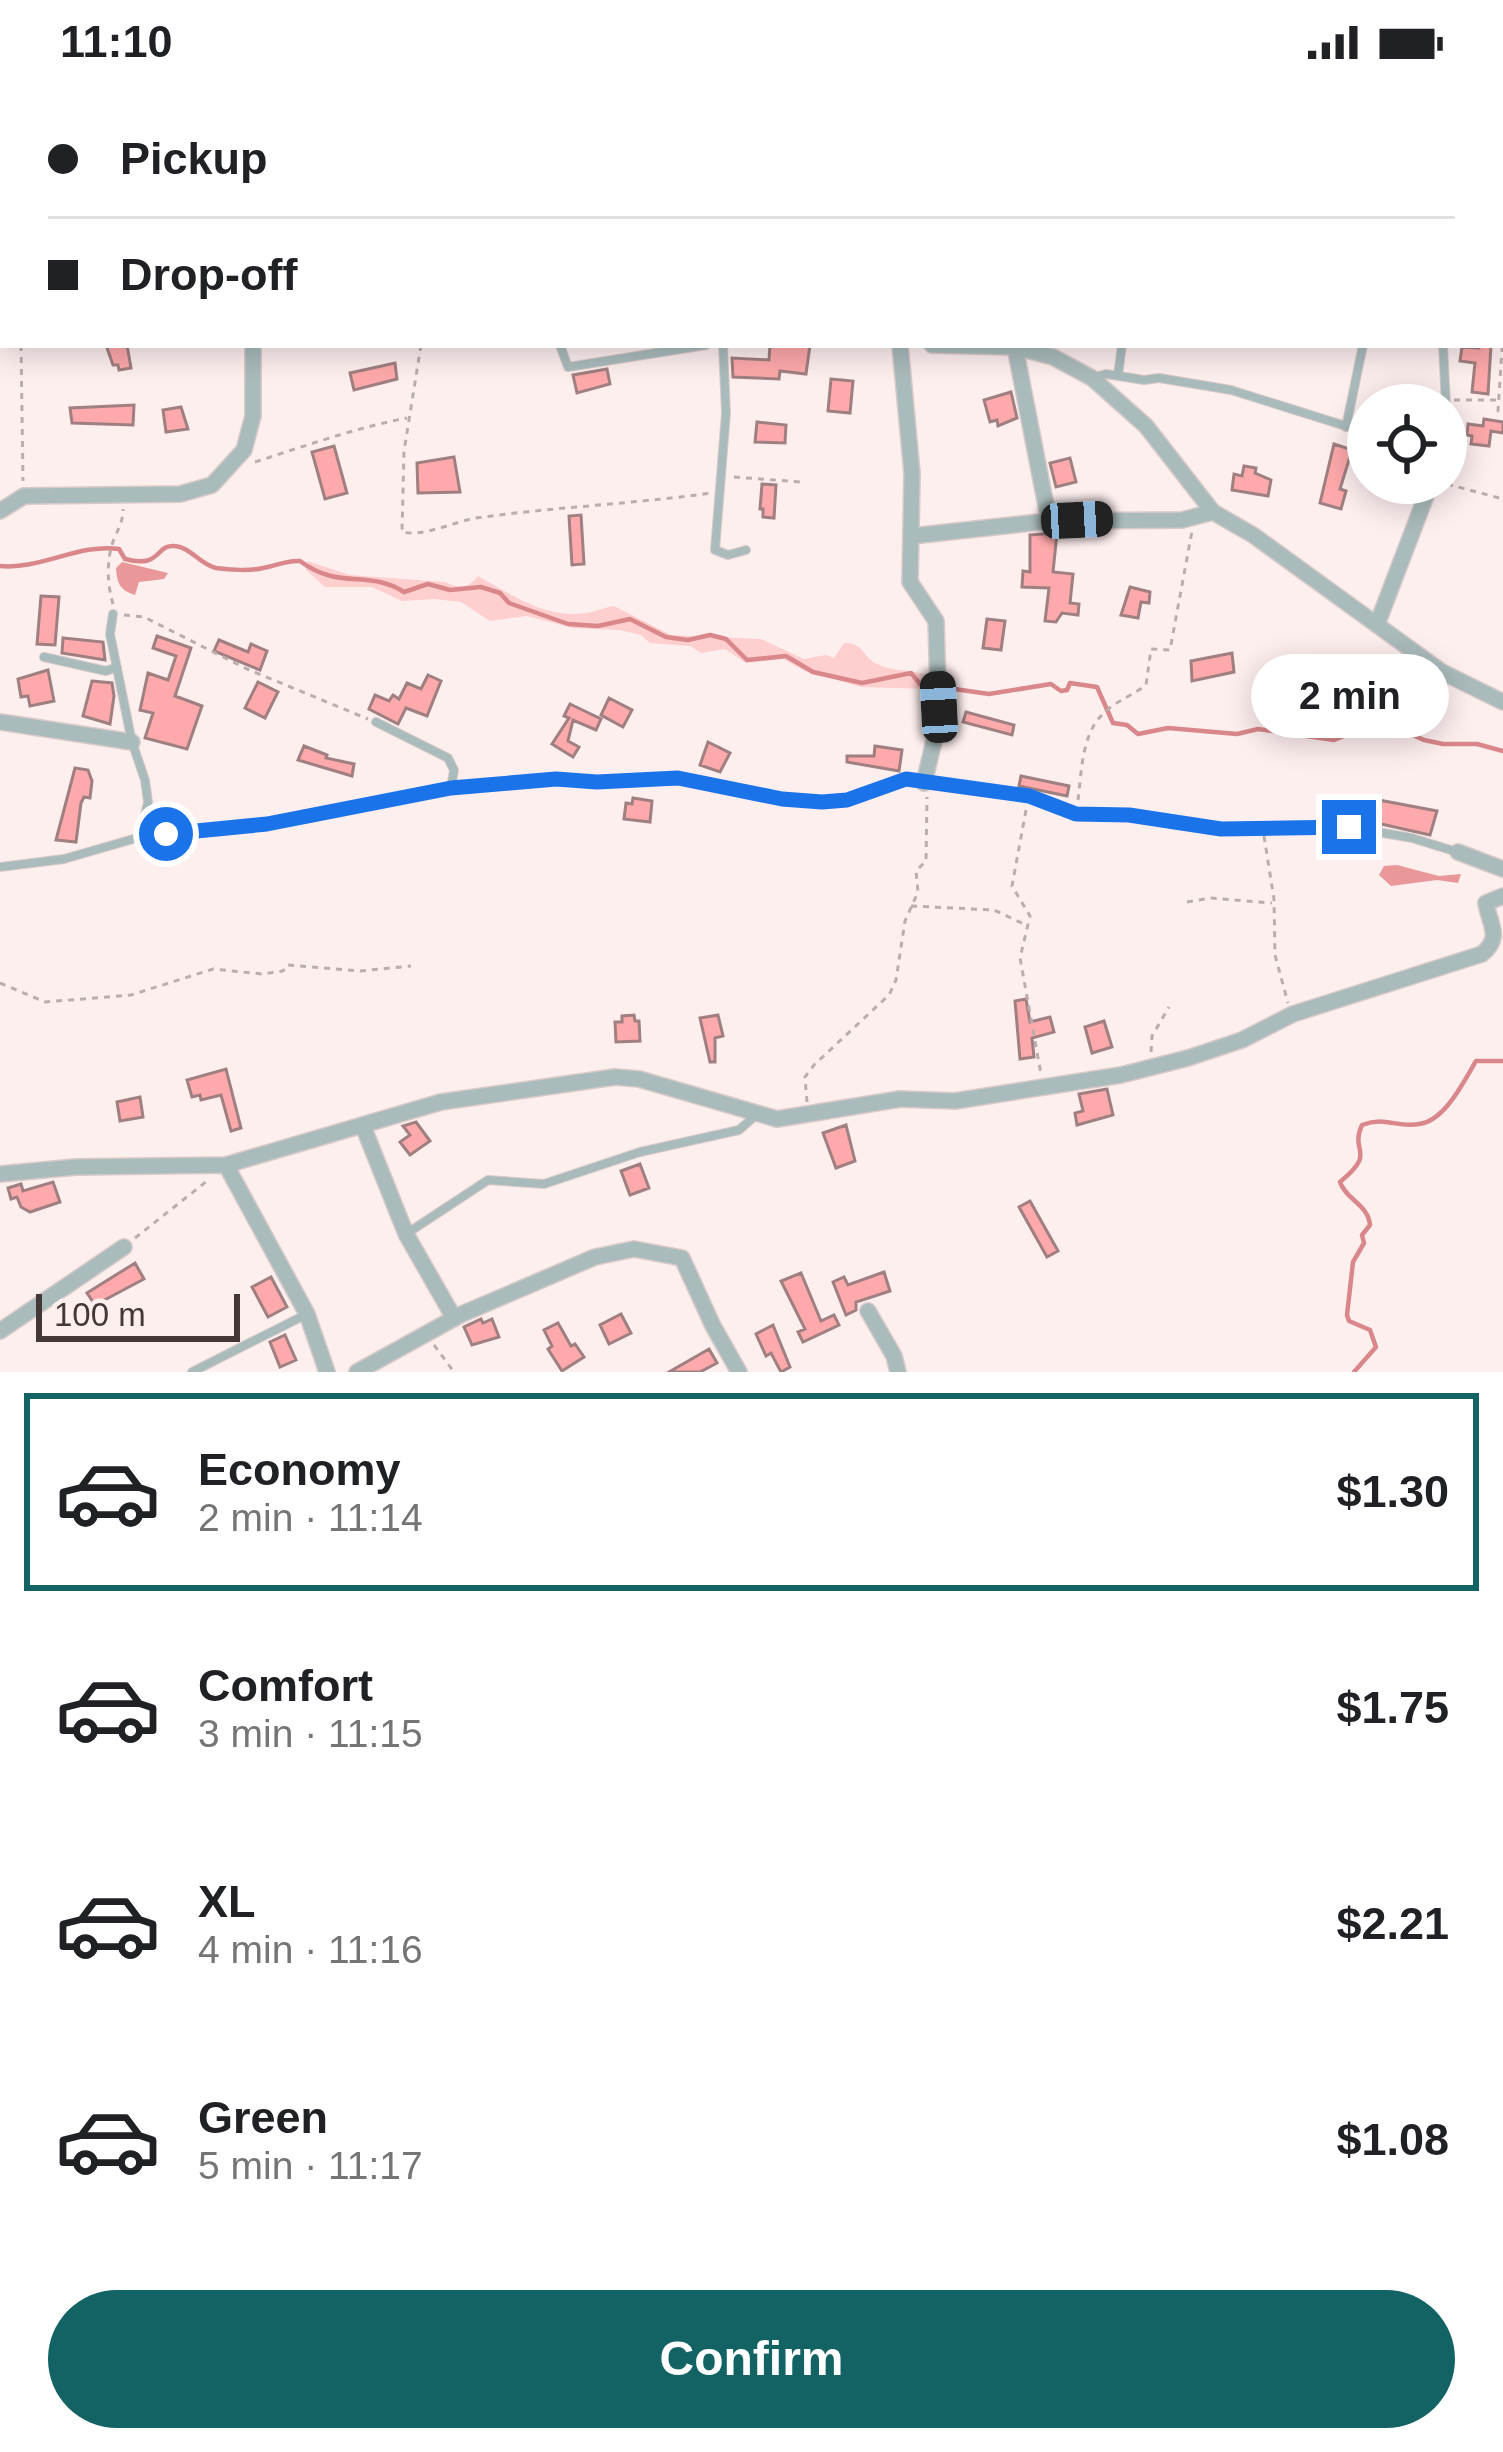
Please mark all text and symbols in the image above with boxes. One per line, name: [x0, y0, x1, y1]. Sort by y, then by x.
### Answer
text: 11:10: [60, 16, 173, 67]
text: Pickup: [120, 133, 268, 184]
text: Drop-off: [120, 249, 297, 300]
map controls: [1347, 384, 1467, 504]
button: locate: [1347, 384, 1467, 504]
car: [1040, 500, 1114, 540]
callout: 2 min: [1250, 653, 1448, 737]
car: [919, 670, 959, 744]
text: 2 min: [1299, 674, 1401, 717]
route end: [1322, 800, 1376, 854]
route start: [139, 807, 193, 861]
scale bar: [36, 1288, 240, 1341]
text: 100 m: [54, 1296, 146, 1333]
icon: car: [54, 1438, 162, 1546]
text: Economy: [198, 1444, 401, 1495]
text: $1.30: [1336, 1466, 1449, 1517]
text: 2 min · 11:14: [198, 1496, 423, 1539]
icon: car: [54, 1654, 162, 1762]
text: Comfort: [198, 1660, 373, 1711]
text: $1.75: [1336, 1682, 1449, 1733]
text: 3 min · 11:15: [198, 1712, 423, 1755]
icon: car: [54, 1870, 162, 1978]
text: XL: [198, 1876, 256, 1927]
text: $2.21: [1336, 1898, 1449, 1949]
text: 4 min · 11:16: [198, 1928, 423, 1971]
icon: car: [54, 2086, 162, 2194]
text: Green: [198, 2092, 328, 2143]
text: $1.08: [1336, 2114, 1449, 2165]
text: 5 min · 11:17: [198, 2144, 423, 2187]
button: Confirm: [48, 2290, 1455, 2428]

